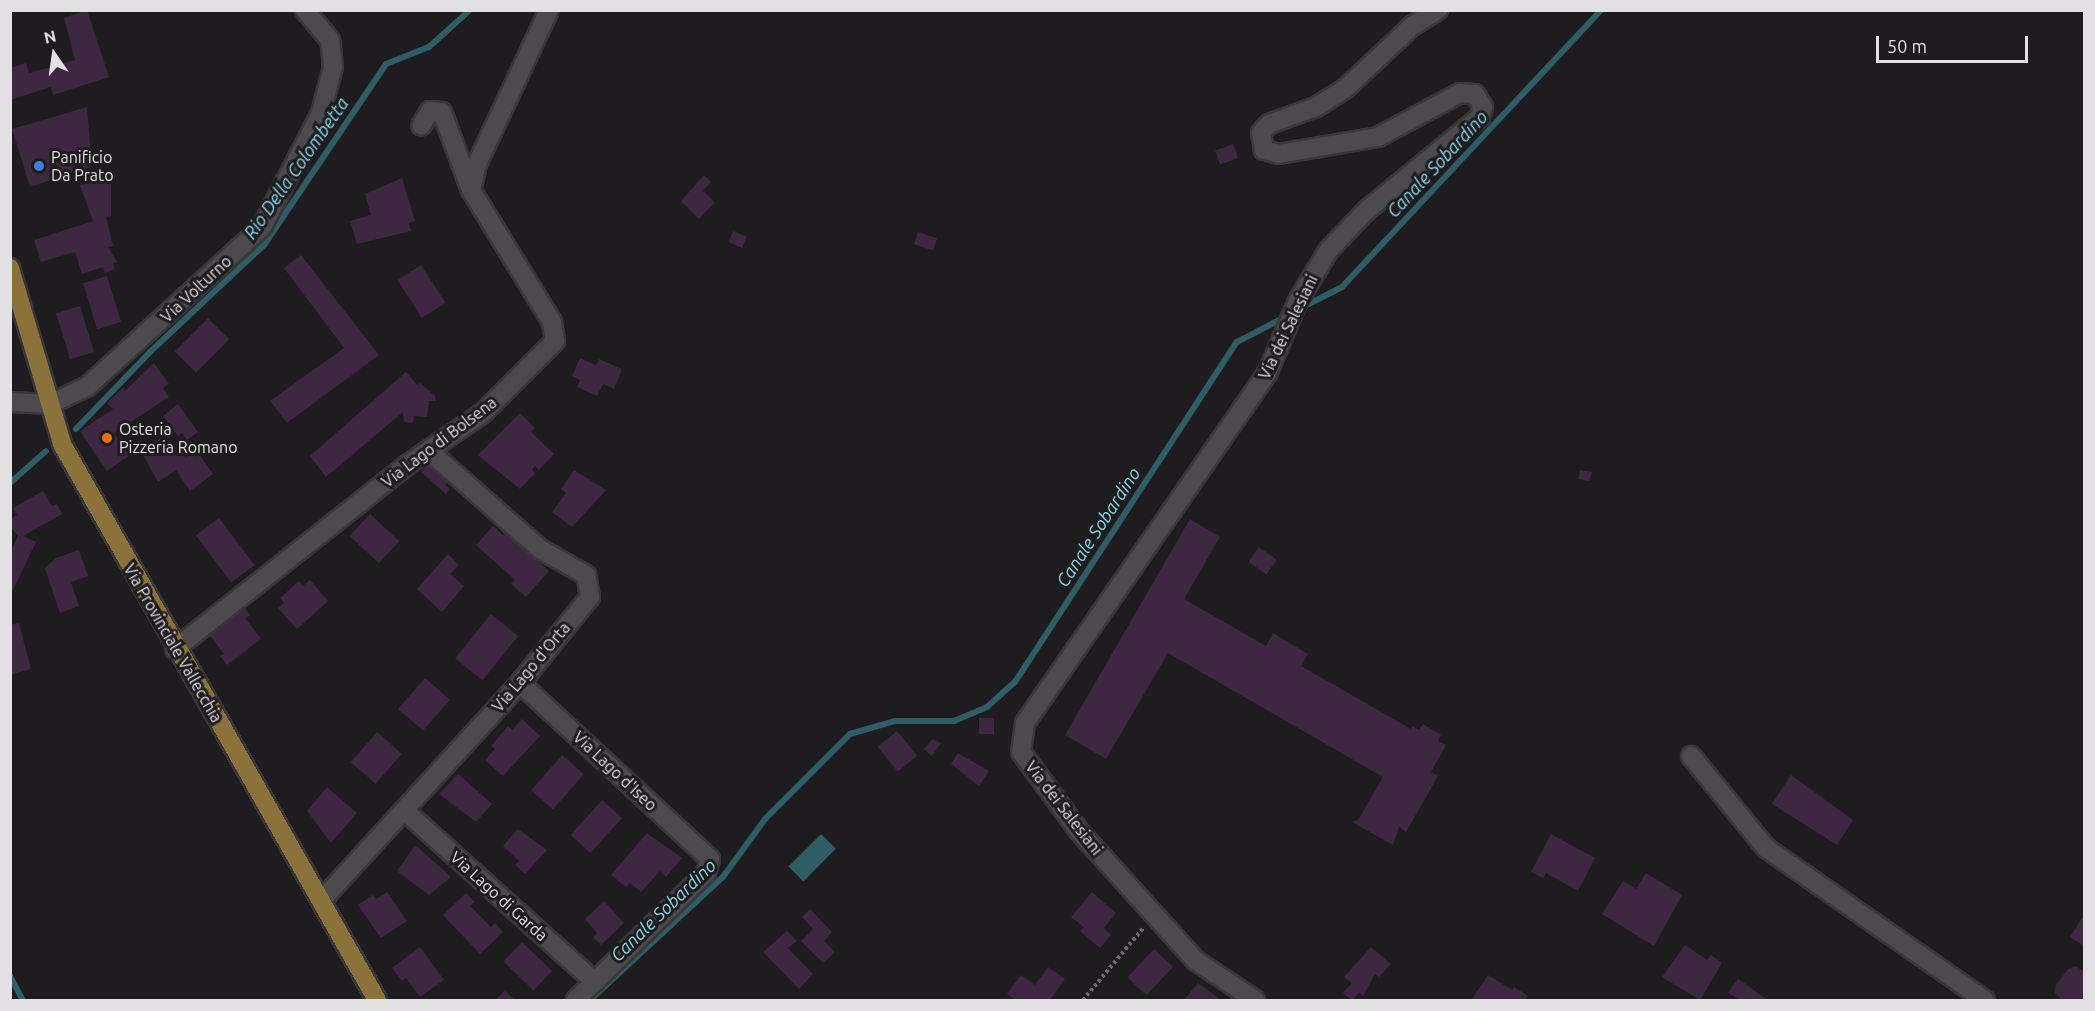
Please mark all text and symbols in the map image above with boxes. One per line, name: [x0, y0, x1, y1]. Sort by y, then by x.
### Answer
north arrow: [24, 24, 84, 84]
scale bar: [1879, 24, 2030, 62]
text: N: [42, 26, 58, 47]
text: 50 m: [1887, 36, 1927, 56]
water label: Rio Della Colombetta: [239, 93, 353, 243]
water label: Canale Sobardino: [1382, 106, 1492, 222]
place label: Panificio Da Prato: [51, 147, 114, 185]
marker: Panificio Da Prato: [32, 159, 46, 173]
street label: Via Volturno: [157, 251, 235, 327]
street label: Via dei Salesiani: [1254, 272, 1322, 382]
street label: Via Lago di Bolsena: [378, 393, 500, 491]
place label: Osteria Pizzeria Romano: [119, 419, 238, 457]
marker: Osteria Pizzeria Romano: [100, 431, 114, 445]
water label: Canale Sobardino: [1051, 463, 1145, 591]
street label: Via Provinciale Vallecchia: [120, 560, 226, 726]
street label: Via Lago d'Orta: [488, 618, 574, 716]
street label: Via Lago d'Iseo: [569, 727, 661, 815]
street label: Via dei Salesiani: [1021, 757, 1107, 859]
street label: Via Lago di Garda: [446, 847, 552, 945]
water label: Canale Sobardino: [606, 854, 720, 966]

